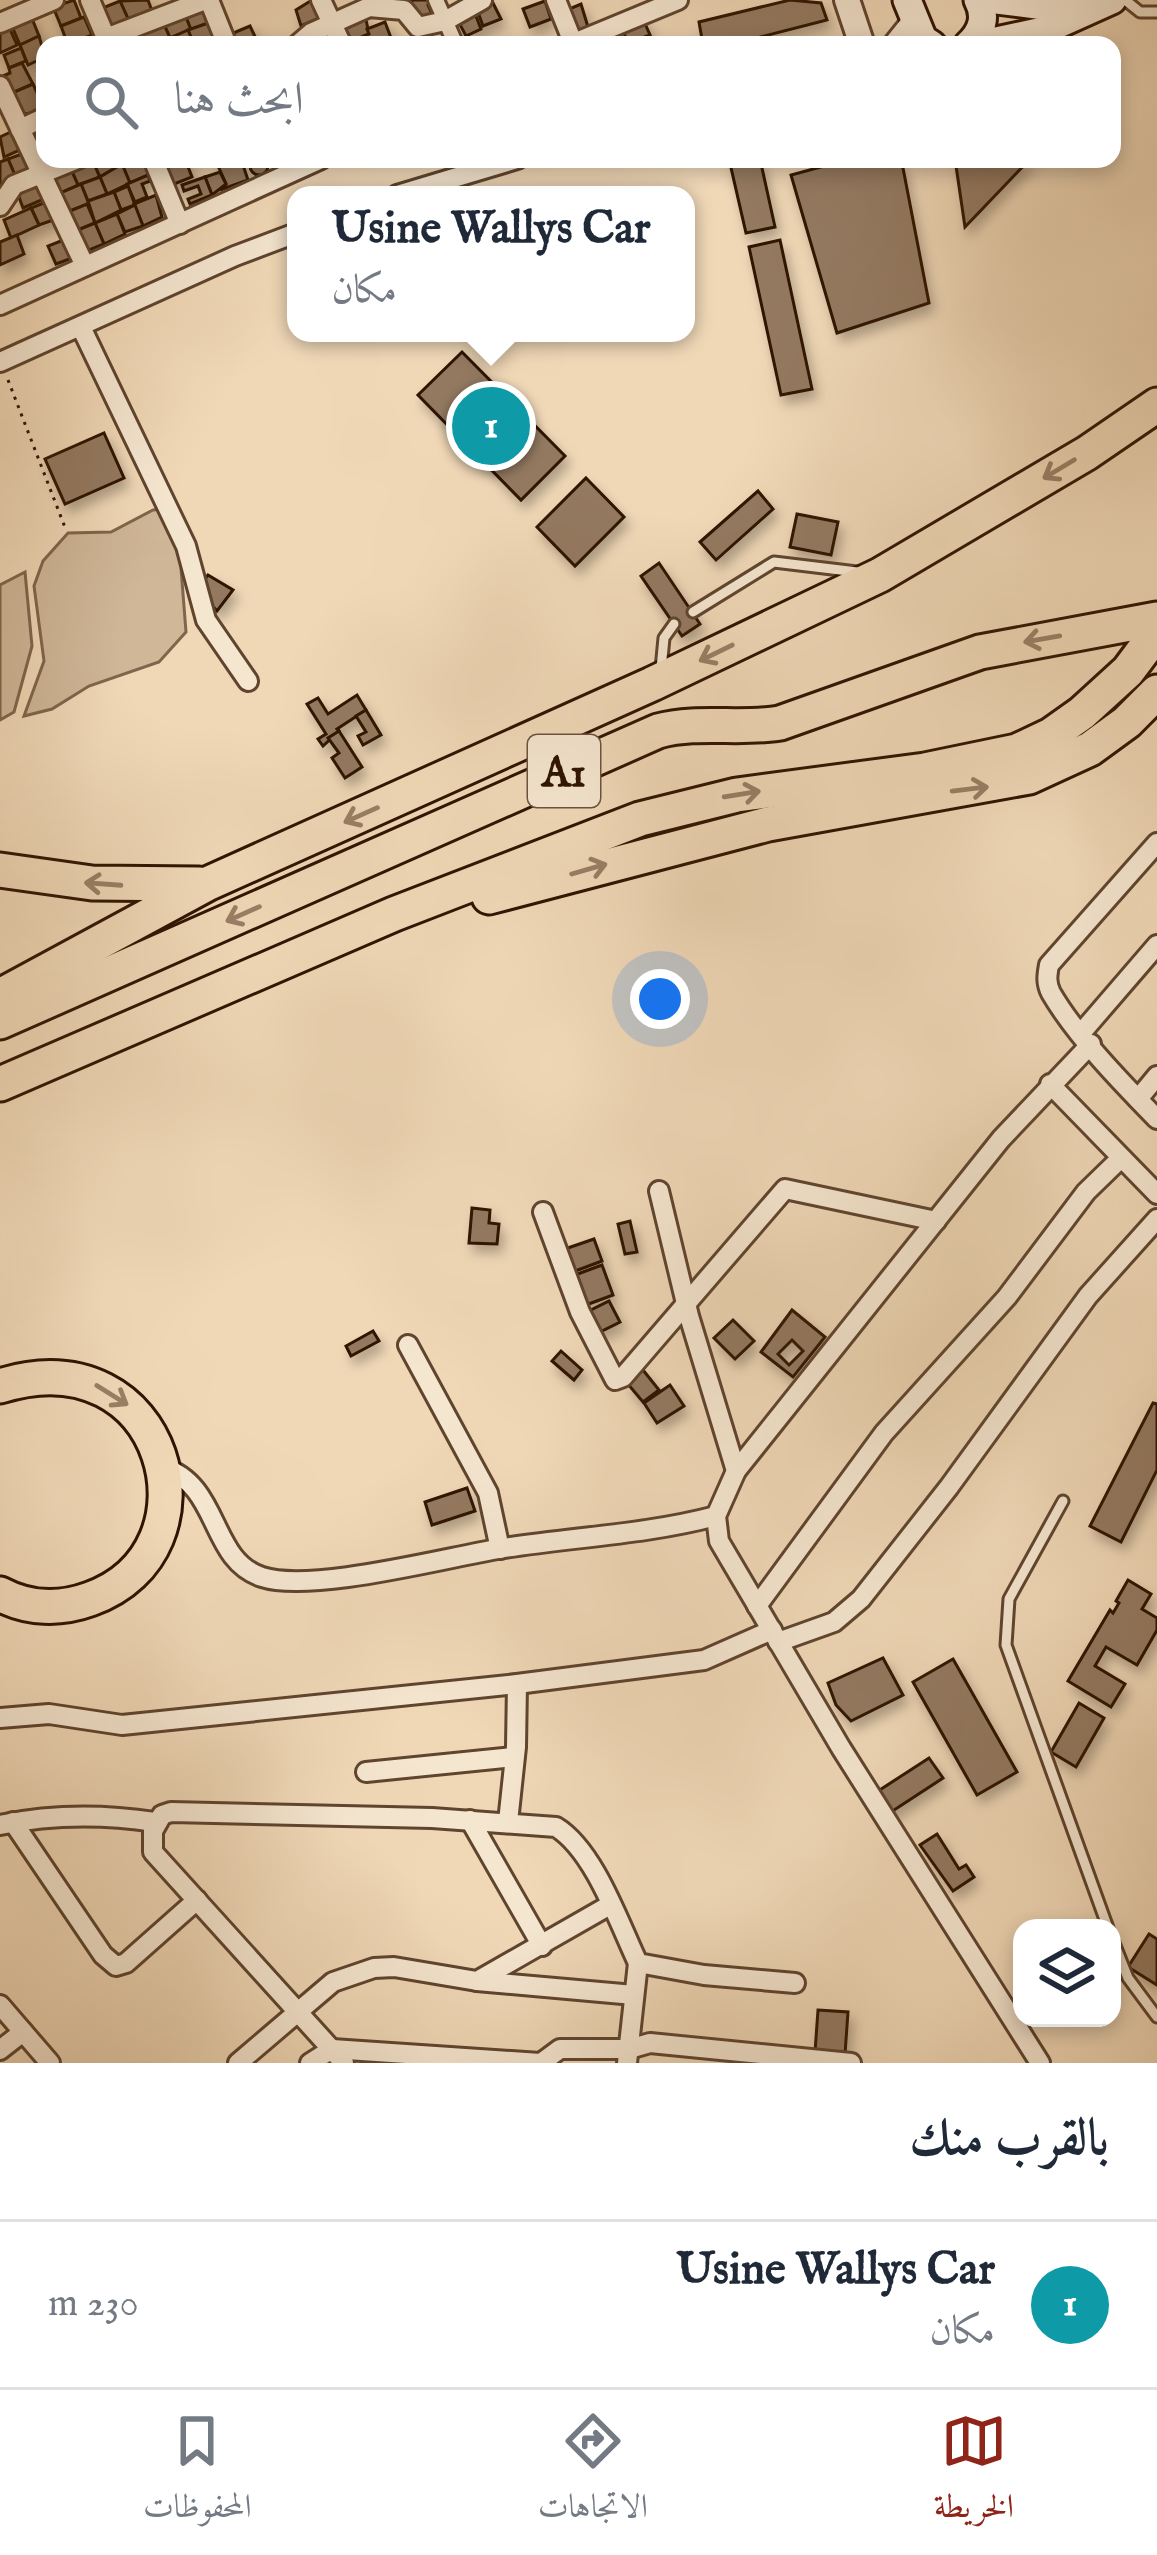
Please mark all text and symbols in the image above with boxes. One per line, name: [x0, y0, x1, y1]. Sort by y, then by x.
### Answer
search box: [36, 36, 1121, 168]
icon: search: [78, 69, 144, 135]
text: ابحث هنا: [174, 72, 304, 129]
popup: [287, 186, 695, 342]
text: Usine Wallys Car: [332, 201, 650, 258]
text: مكان: [332, 267, 397, 316]
pin: 1: [452, 381, 530, 471]
one-way arrow: [1042, 458, 1077, 482]
one-way arrow: [1023, 629, 1062, 652]
one-way arrow: [699, 643, 735, 665]
road number: A1: [528, 735, 600, 807]
one-way arrow: [950, 778, 989, 800]
one-way arrow: [721, 782, 760, 805]
one-way arrow: [344, 805, 380, 827]
one-way arrow: [569, 856, 607, 878]
one-way arrow: [84, 872, 123, 895]
one-way arrow: [226, 904, 262, 926]
your location: [630, 969, 690, 1029]
one-way arrow: [94, 1383, 128, 1407]
map controls: [1013, 1919, 1121, 2027]
button: layers: [1013, 1919, 1121, 2027]
text: بالقرب منك: [909, 2108, 1109, 2173]
text: Usine Wallys Car: [676, 2242, 995, 2299]
text: 230 m: [48, 2280, 139, 2329]
text: 1: [1063, 2280, 1077, 2329]
text: مكان: [930, 2308, 995, 2357]
tab: المحفوظات: [143, 2408, 252, 2538]
tab: الاتجاهات: [538, 2408, 648, 2538]
tab: الخريطة: [934, 2408, 1014, 2538]

